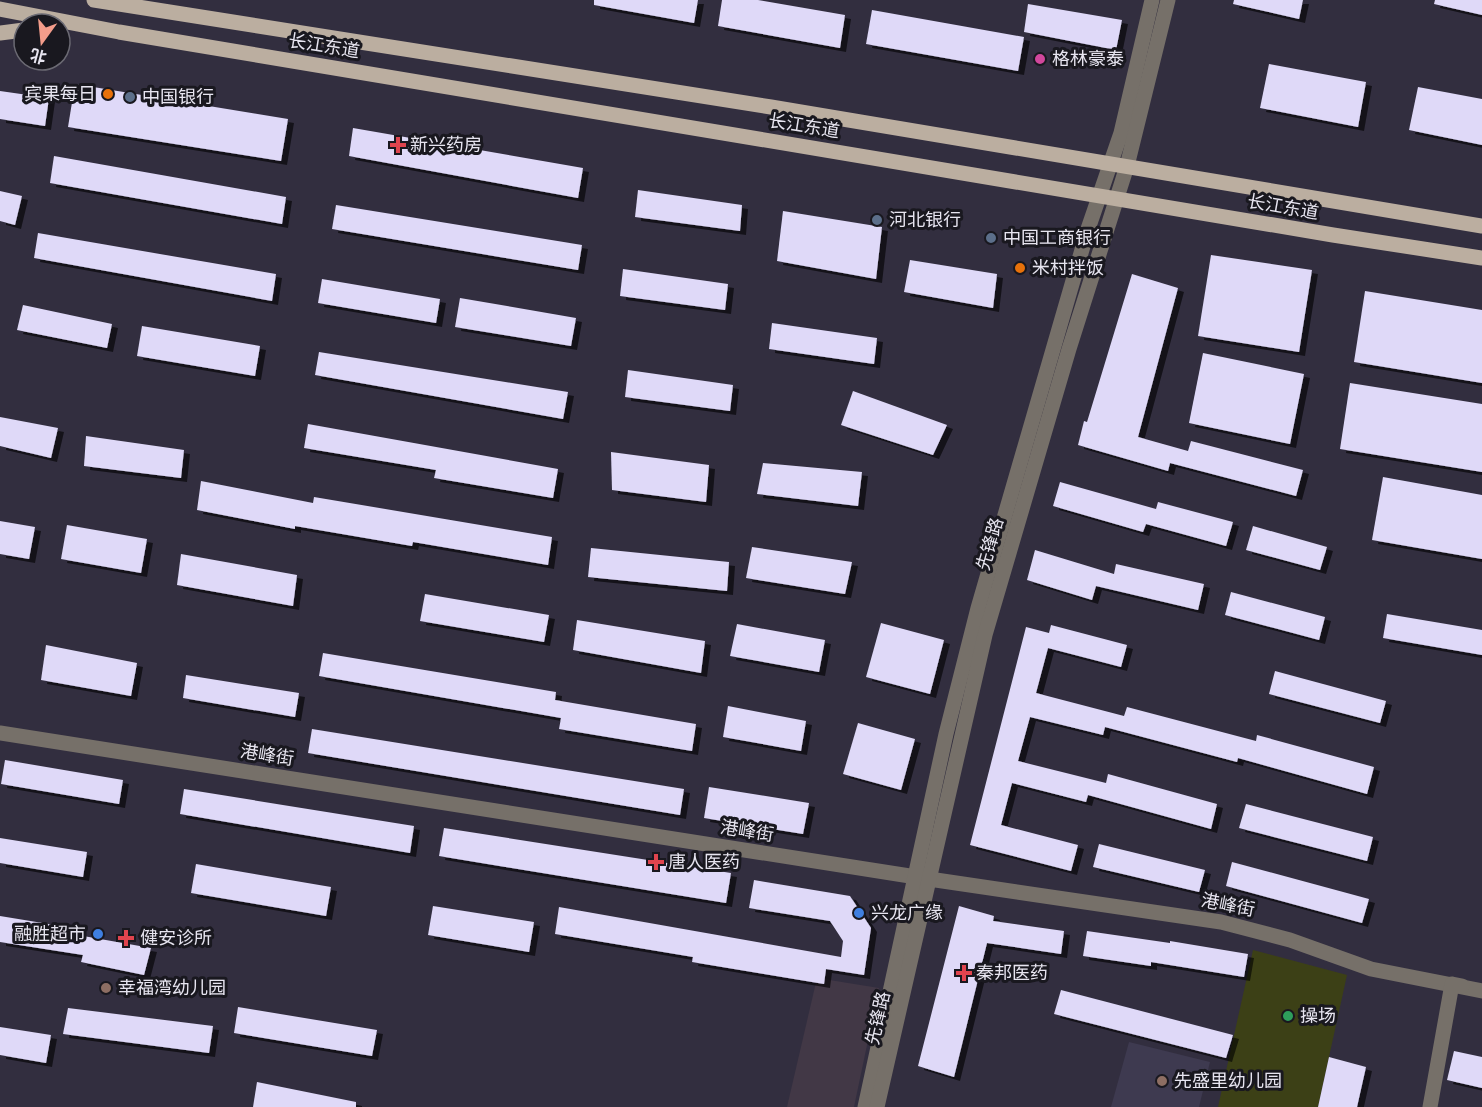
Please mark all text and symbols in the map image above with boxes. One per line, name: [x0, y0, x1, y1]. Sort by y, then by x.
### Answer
north arrow: [12, 12, 72, 72]
street label: 长江东道: [287, 30, 361, 62]
text: 北: [28, 45, 48, 67]
place label: 格林豪泰: [1052, 48, 1124, 69]
marker: 格林豪泰: [1033, 52, 1047, 66]
place label: 宾果每日: [24, 83, 96, 104]
place label: 中国银行: [142, 86, 214, 107]
marker: 宾果每日: [101, 87, 115, 101]
marker: 中国银行: [123, 90, 137, 104]
street label: 长江东道: [767, 110, 841, 142]
place label: 新兴药房: [410, 134, 482, 155]
marker: 新兴药房: [391, 138, 405, 152]
street label: 长江东道: [1246, 190, 1320, 223]
place label: 河北银行: [889, 209, 961, 230]
marker: 河北银行: [870, 213, 884, 227]
place label: 中国工商银行: [1003, 227, 1111, 248]
marker: 中国工商银行: [984, 231, 998, 245]
place label: 米村拌饭: [1032, 257, 1104, 278]
marker: 米村拌饭: [1013, 261, 1027, 275]
street label: 先锋路: [972, 515, 1007, 573]
street label: 港峰街: [239, 740, 295, 769]
street label: 港峰街: [719, 816, 775, 845]
place label: 唐人医药: [668, 851, 740, 872]
marker: 唐人医药: [649, 855, 663, 869]
street label: 港峰街: [1200, 889, 1257, 920]
place label: 兴龙广缘: [871, 902, 943, 923]
marker: 兴龙广缘: [852, 906, 866, 920]
place label: 融胜超市: [14, 923, 86, 944]
marker: 融胜超市: [91, 927, 105, 941]
place label: 健安诊所: [140, 927, 212, 948]
marker: 健安诊所: [117, 929, 135, 947]
place label: 秦邦医药: [976, 962, 1048, 983]
marker: 秦邦医药: [957, 966, 971, 980]
place label: 幸福湾幼儿园: [118, 977, 226, 998]
marker: 幸福湾幼儿园: [99, 981, 113, 995]
street label: 先锋路: [861, 989, 894, 1047]
place label: 操场: [1300, 1005, 1336, 1026]
marker: 操场: [1281, 1009, 1295, 1023]
place label: 先盛里幼儿园: [1174, 1070, 1282, 1091]
marker: 先盛里幼儿园: [1155, 1074, 1169, 1088]

